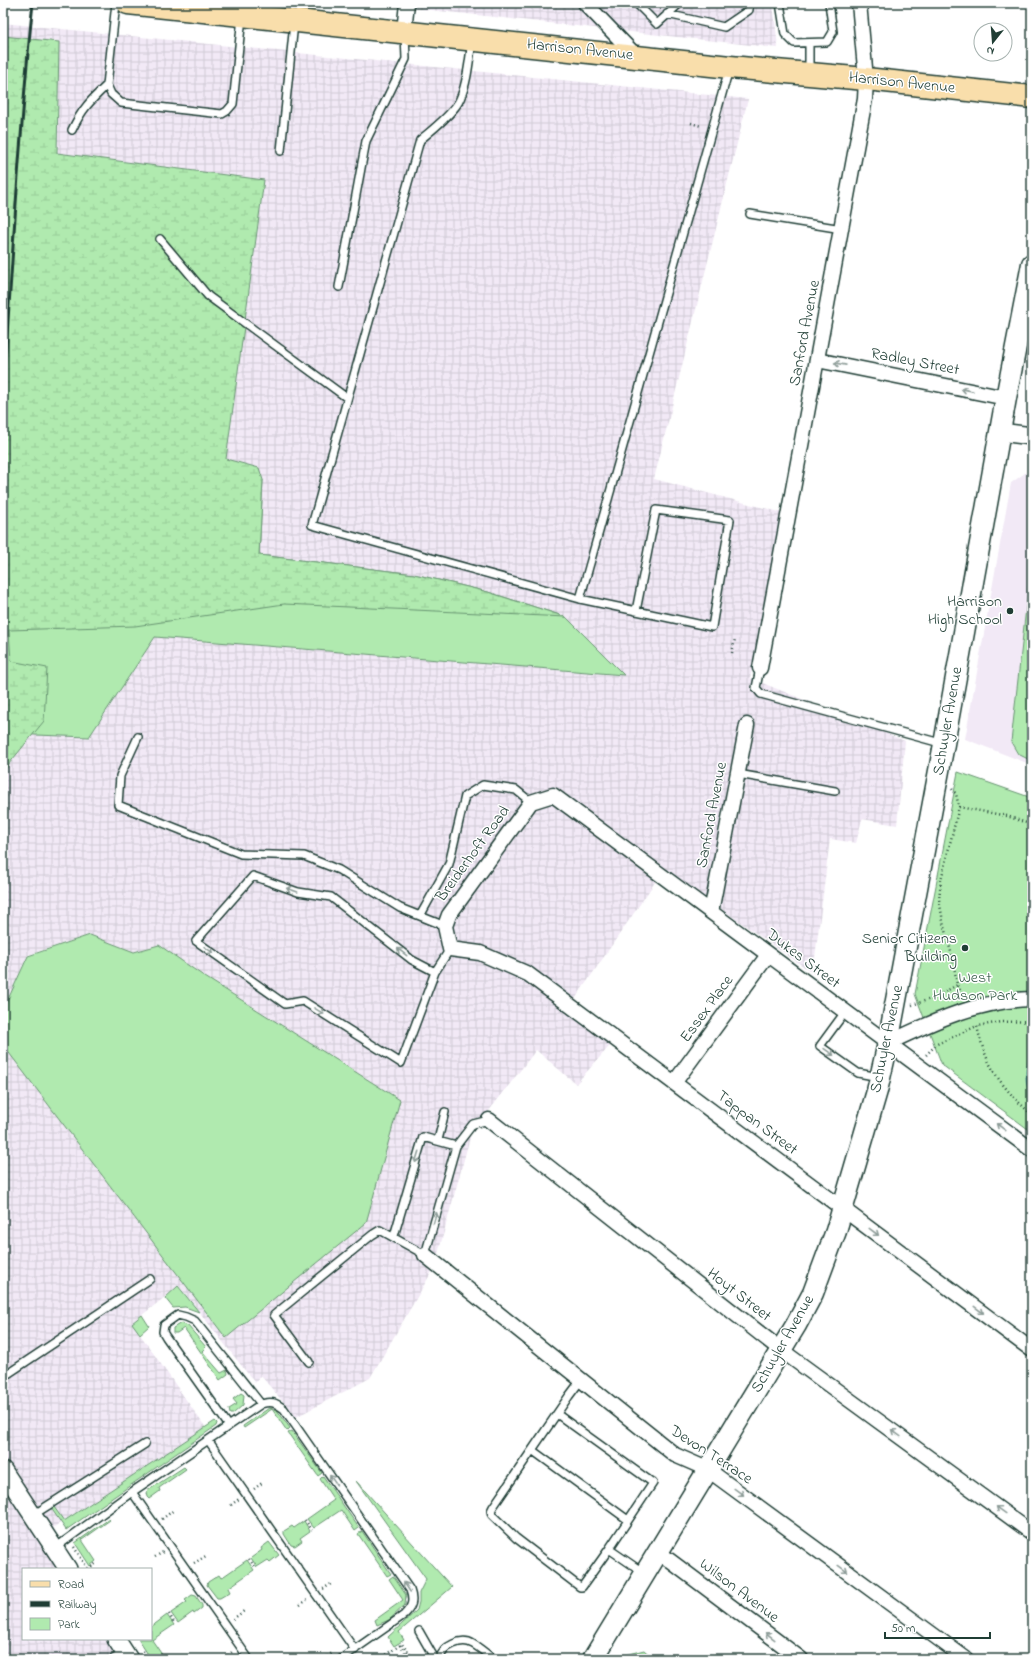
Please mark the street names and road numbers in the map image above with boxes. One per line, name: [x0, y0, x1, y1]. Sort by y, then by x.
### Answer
street label: Harrison Avenue: [526, 32, 635, 68]
street label: Harrison Avenue: [848, 65, 957, 101]
street label: Sanford Avenue: [783, 277, 827, 388]
street label: Radley Street: [869, 342, 962, 382]
street label: Schuyler Avenue: [927, 664, 969, 777]
street label: Sanford Avenue: [690, 759, 734, 870]
street label: Breiderhoft Road: [429, 801, 516, 908]
street label: Dukes Street: [760, 922, 846, 995]
street label: Essex Place: [674, 970, 740, 1048]
street label: Schuyler Avenue: [864, 982, 910, 1095]
street label: Tappan Street: [711, 1085, 803, 1162]
street label: Hoyt Street: [702, 1262, 777, 1328]
street label: Schuyler Avenue: [745, 1290, 821, 1397]
street label: Devon Terrace: [664, 1419, 758, 1491]
street label: Wilson Avenue: [694, 1553, 785, 1630]

